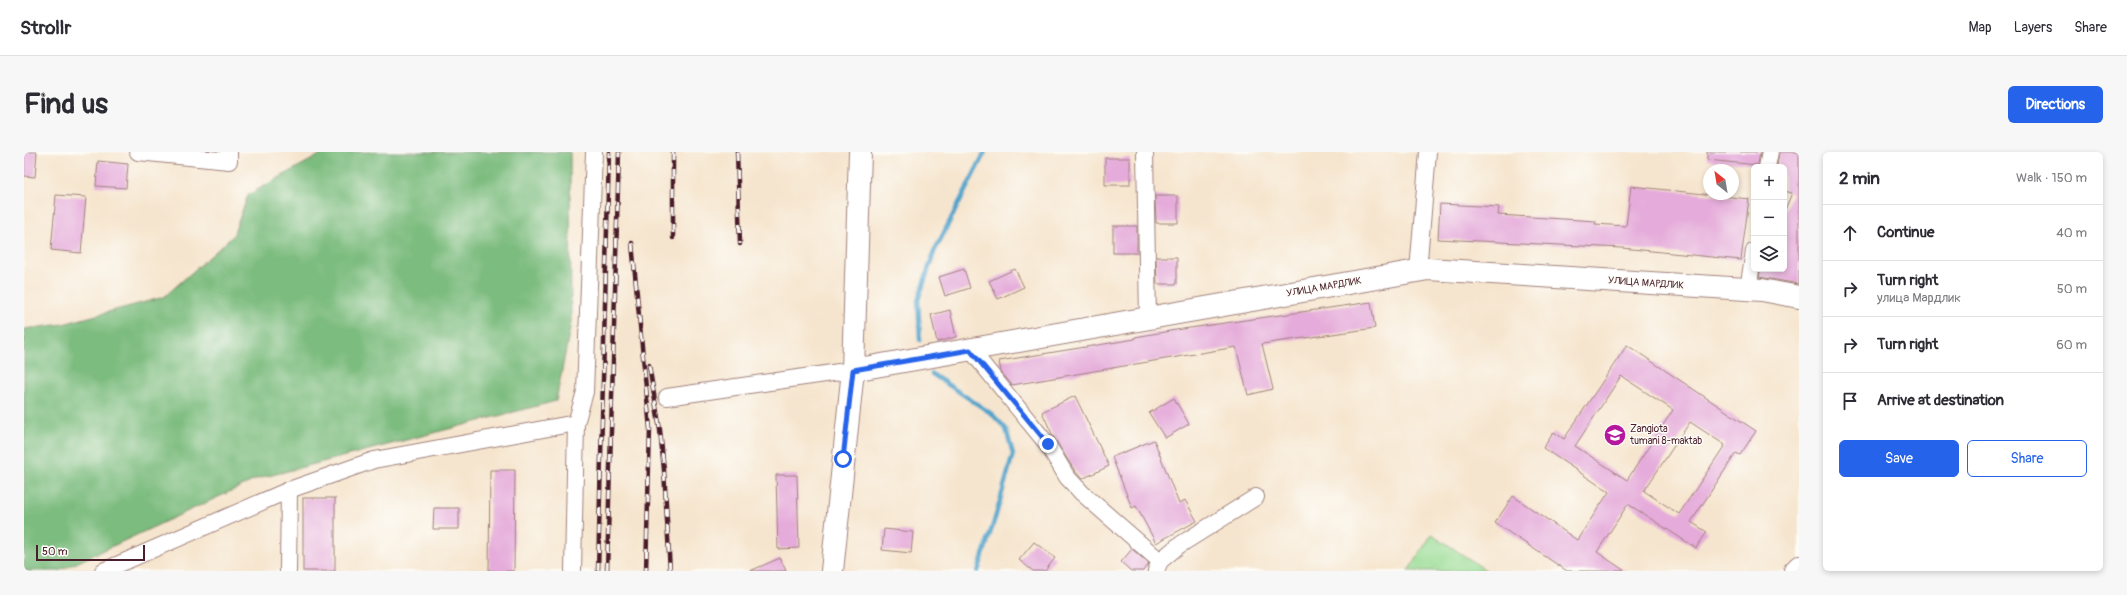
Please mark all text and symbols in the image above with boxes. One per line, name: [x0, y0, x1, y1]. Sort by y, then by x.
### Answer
text: Strollr: [20, 16, 71, 40]
text: Map: [1969, 19, 1992, 36]
text: Layers: [2014, 19, 2052, 36]
text: Share: [2074, 19, 2107, 36]
button: Directions: [2008, 86, 2103, 123]
text: Find us: [24, 87, 108, 122]
north arrow: [1703, 164, 1739, 200]
map controls: [1751, 164, 1787, 272]
button: +: [1751, 164, 1787, 200]
text: 2 min: [1839, 168, 1880, 189]
text: Walk · 150 m: [2016, 170, 2087, 186]
button: −: [1751, 200, 1787, 236]
icon: ahead: [1839, 222, 1861, 244]
text: Continue: [1877, 223, 1935, 242]
text: 40 m: [2056, 225, 2087, 241]
button: layers: [1751, 236, 1787, 272]
text: Turn right: [1877, 271, 1938, 290]
street label: УЛИЦА МАРДЛИК: [1285, 274, 1363, 300]
street label: УЛИЦА МАРДЛИК: [1608, 274, 1685, 292]
icon: right: [1839, 278, 1861, 300]
text: 50 m: [2057, 281, 2087, 297]
text: улица Мардлик: [1877, 290, 1961, 306]
icon: right: [1839, 334, 1861, 356]
text: Turn right: [1877, 335, 1938, 354]
text: 60 m: [2056, 337, 2087, 353]
icon: arrive: [1839, 390, 1861, 412]
text: Arrive at destination: [1877, 391, 2004, 410]
school or university icon: Zangiota tumani 8-maktab: [1602, 422, 1628, 448]
place label: Zangiota tumani 8-maktab: [1629, 423, 1702, 447]
route end: [1039, 435, 1057, 453]
button: Save: [1839, 440, 1959, 477]
button: Share: [1967, 440, 2087, 477]
route start: [834, 450, 852, 468]
scale bar: [36, 543, 145, 562]
text: 50 m: [42, 545, 68, 558]

